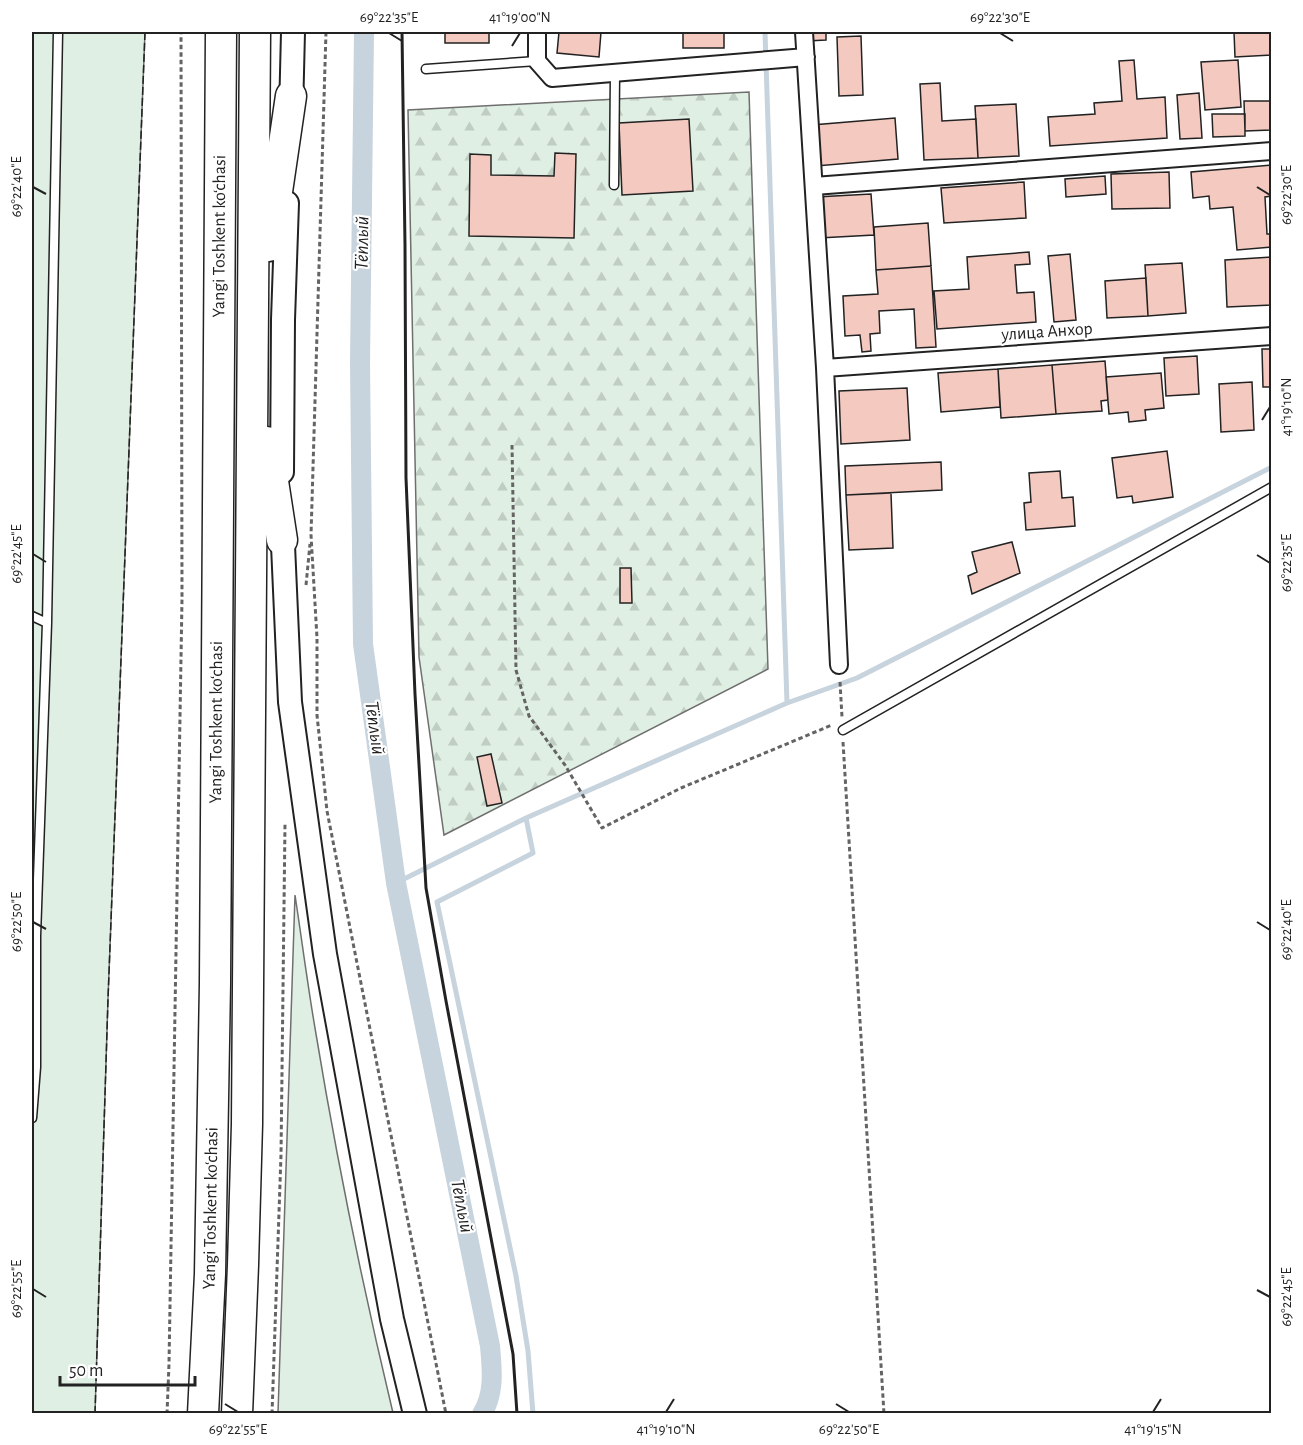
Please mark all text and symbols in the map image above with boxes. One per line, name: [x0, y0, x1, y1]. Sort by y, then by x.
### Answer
text: 69°22'35"E: [360, 10, 418, 25]
text: 41°19'00"N: [489, 10, 551, 25]
text: 69°22'30"E: [970, 10, 1030, 25]
street label: Yangi Toshkent ko‘chasi: [210, 155, 229, 318]
text: 69°22'40"E: [9, 156, 24, 218]
text: 69°22'30"E: [1279, 165, 1294, 225]
water label: Тёплый: [352, 216, 372, 270]
street label: улица Анхор: [1000, 320, 1093, 344]
text: 41°19'10"N: [1279, 378, 1294, 437]
text: 69°22'45"E: [9, 524, 24, 584]
text: 69°22'35"E: [1279, 534, 1294, 592]
street label: Yangi Toshkent ko‘chasi: [207, 641, 226, 804]
water label: Тёплый: [361, 700, 389, 756]
text: 69°22'50"E: [9, 892, 24, 952]
text: 69°22'40"E: [1279, 899, 1294, 961]
street label: Yangi Toshkent ko‘chasi: [200, 1127, 222, 1290]
water label: Тёплый: [447, 1178, 477, 1234]
text: 69°22'55"E: [9, 1260, 24, 1318]
text: 69°22'45"E: [1279, 1267, 1294, 1327]
scale bar: [60, 1349, 195, 1387]
text: 50 m: [69, 1362, 103, 1380]
text: 69°22'55"E: [209, 1422, 267, 1437]
text: 41°19'10"N: [637, 1422, 696, 1437]
text: 69°22'50"E: [819, 1422, 879, 1437]
text: 41°19'15"N: [1124, 1422, 1182, 1437]

